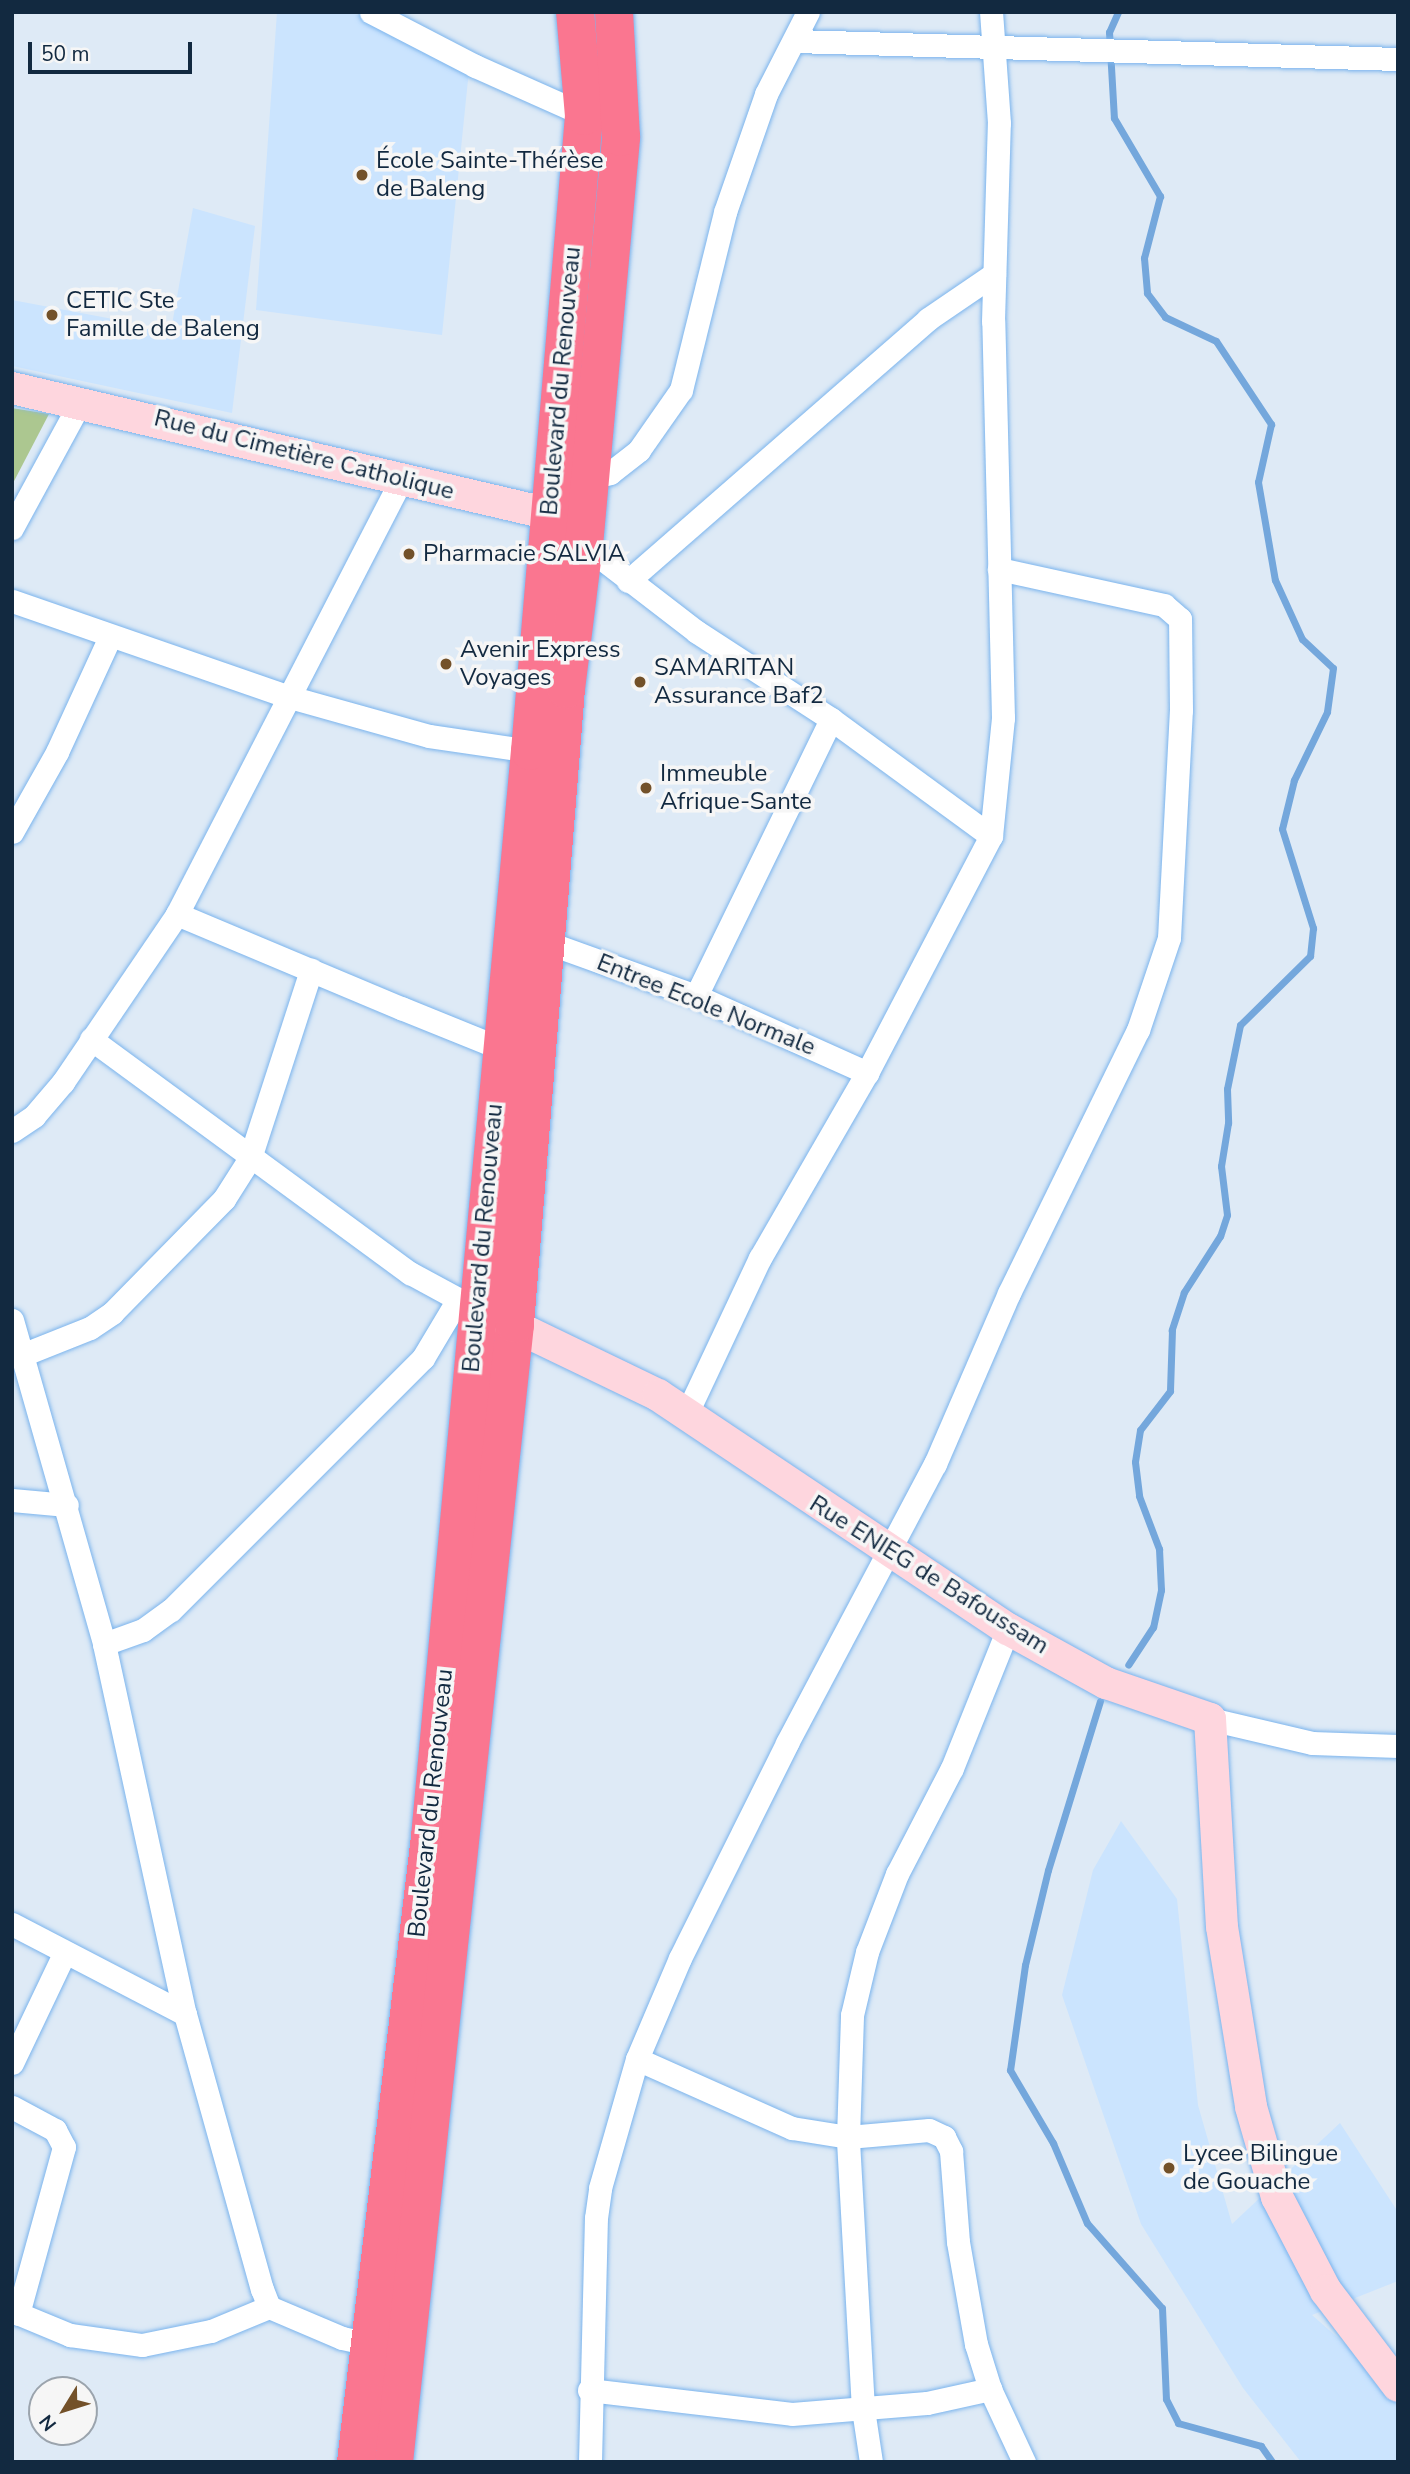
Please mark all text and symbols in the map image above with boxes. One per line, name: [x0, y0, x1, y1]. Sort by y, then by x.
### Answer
scale bar: [32, 28, 196, 72]
text: 50 m: [41, 40, 90, 68]
place label: École Sainte-Thérèse de Baleng: [376, 147, 603, 203]
marker: École Sainte-Thérèse de Baleng: [354, 167, 370, 183]
street label: Boulevard du Renouveau: [535, 245, 587, 517]
place label: CETIC Ste Famille de Baleng: [66, 287, 260, 343]
marker: CETIC Ste Famille de Baleng: [44, 307, 60, 323]
street label: Rue du Cimetière Catholique: [151, 404, 457, 506]
place label: Pharmacie SALVIA: [423, 540, 625, 568]
marker: Pharmacie SALVIA: [401, 546, 417, 562]
place label: Avenir Express Voyages: [460, 636, 621, 692]
place label: SAMARITAN Assurance Baf2: [654, 654, 824, 710]
marker: Avenir Express Voyages: [438, 656, 454, 672]
marker: SAMARITAN Assurance Baf2: [632, 674, 648, 690]
place label: Immeuble Afrique-Sante: [660, 760, 812, 816]
marker: Immeuble Afrique-Sante: [638, 780, 654, 796]
street label: Entree Ecole Normale: [593, 948, 819, 1062]
street label: Boulevard du Renouveau: [457, 1102, 509, 1374]
street label: Rue ENIEG de Bafoussam: [804, 1490, 1054, 1660]
street label: Boulevard du Renouveau: [403, 1667, 459, 1939]
place label: Lycee Bilingue de Gouache: [1183, 2140, 1338, 2196]
marker: Lycee Bilingue de Gouache: [1161, 2160, 1177, 2176]
north arrow: [28, 2376, 98, 2446]
text: N: [33, 2409, 63, 2436]

